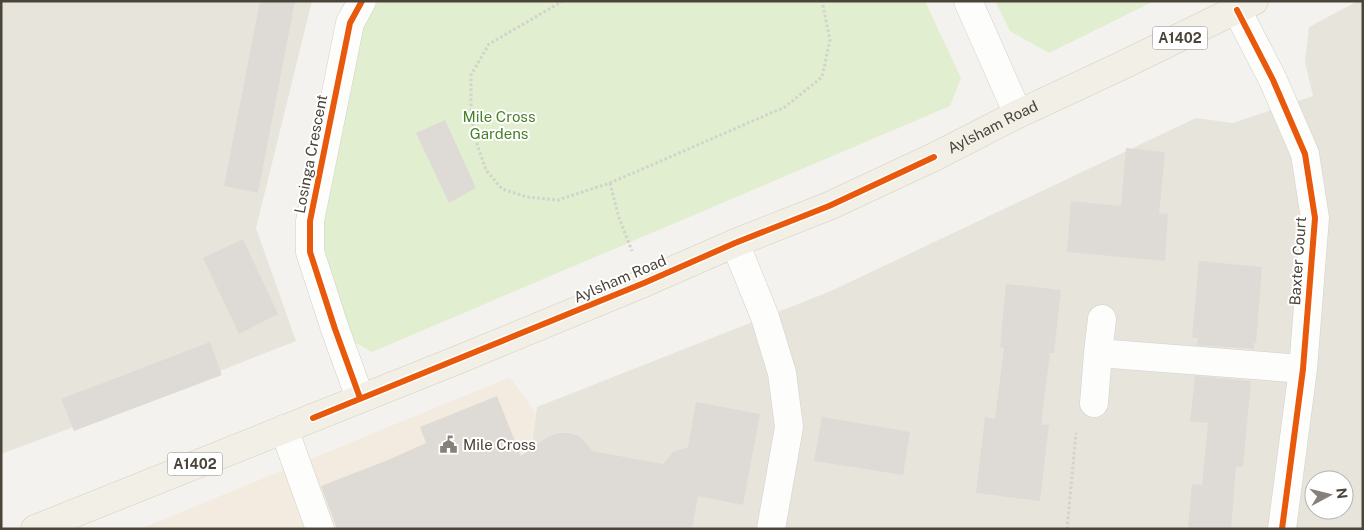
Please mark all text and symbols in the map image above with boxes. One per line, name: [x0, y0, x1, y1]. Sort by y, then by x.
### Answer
road number: A1402: [1152, 26, 1208, 49]
street label: Losinga Crescent: [291, 93, 330, 215]
street label: Aylsham Road: [945, 97, 1040, 157]
park label: Mile Cross Gardens: [463, 108, 535, 142]
street label: Baxter Court: [1286, 216, 1309, 306]
street label: Aylsham Road: [571, 251, 669, 306]
public building icon: Mile Cross: [439, 435, 459, 455]
place label: Mile Cross: [463, 436, 536, 453]
road number: A1402: [168, 452, 222, 476]
north arrow: [1304, 470, 1354, 520]
text: N: [1333, 487, 1351, 500]

